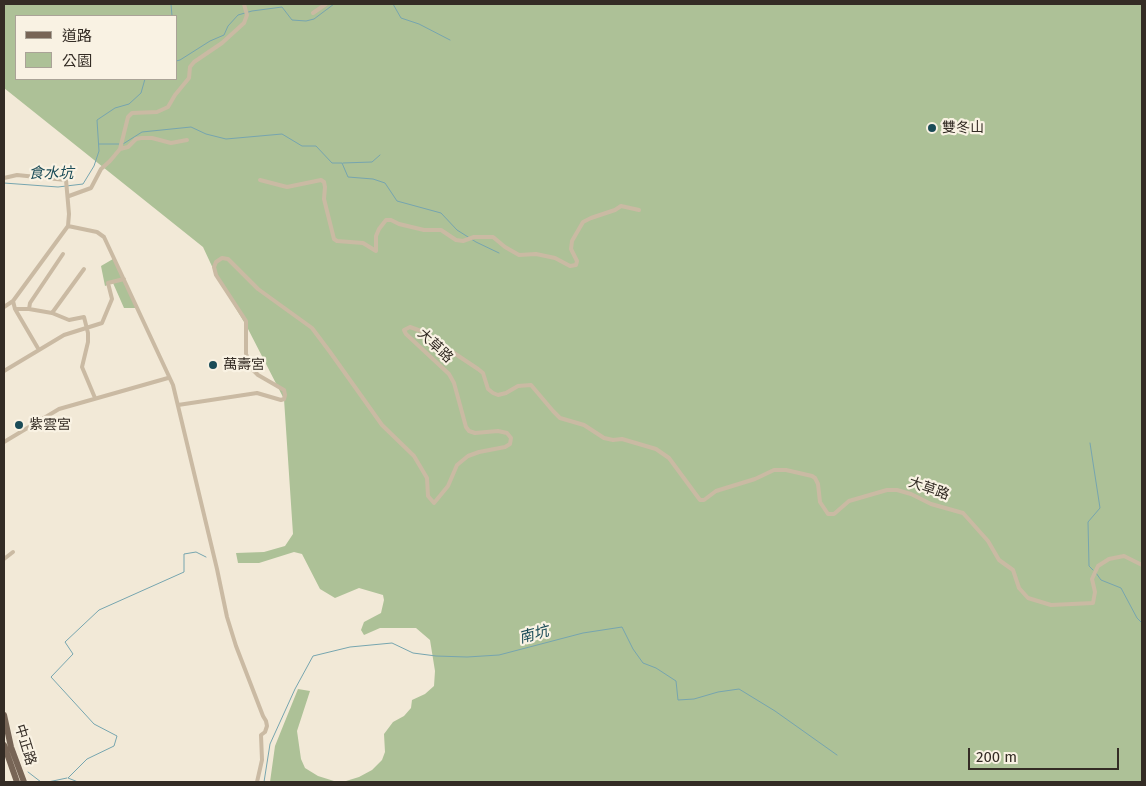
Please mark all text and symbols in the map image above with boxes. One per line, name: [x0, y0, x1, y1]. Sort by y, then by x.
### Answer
legend: [15, 15, 178, 80]
text: 道路: [62, 27, 92, 45]
text: 公園: [62, 52, 92, 70]
place label: 雙冬山: [942, 120, 984, 136]
marker: 雙冬山: [926, 122, 938, 134]
water label: 食水坑: [29, 165, 73, 183]
street label: 大草路: [414, 326, 456, 366]
place label: 萬壽宮: [223, 357, 265, 373]
marker: 萬壽宮: [207, 359, 219, 371]
place label: 紫雲宮: [29, 417, 71, 433]
marker: 紫雲宮: [13, 419, 25, 431]
street label: 大草路: [906, 474, 952, 504]
water label: 南坑: [517, 622, 551, 648]
street label: 中正路: [11, 722, 39, 768]
scale bar: [971, 738, 1122, 770]
text: 200 m: [976, 748, 1017, 766]

